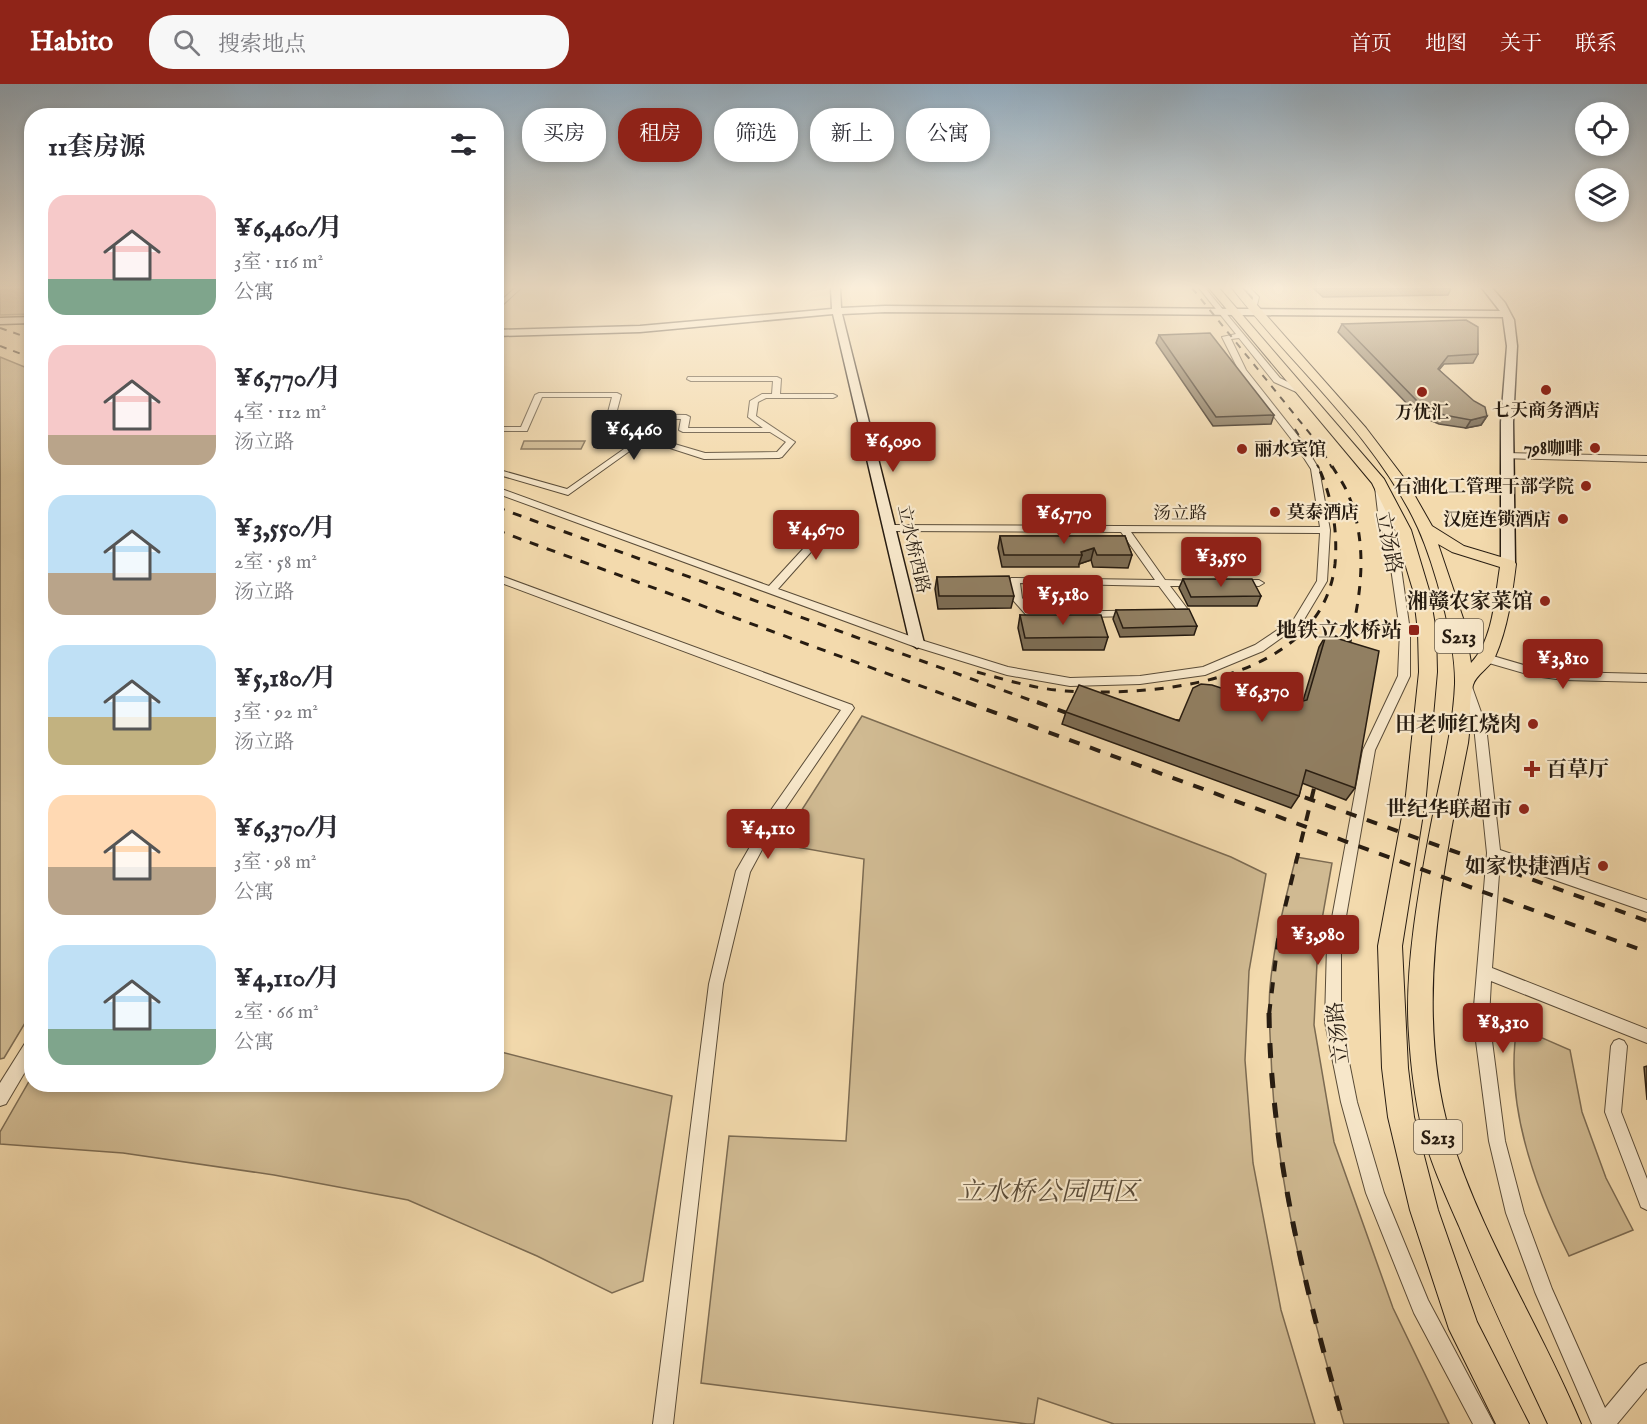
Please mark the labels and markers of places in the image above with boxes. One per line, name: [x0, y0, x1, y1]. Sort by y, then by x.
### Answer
marker: 七天商务酒店: [1539, 383, 1553, 397]
marker: 万优汇: [1415, 385, 1429, 399]
place label: 七天商务酒店: [1492, 400, 1600, 423]
place label: 万优汇: [1395, 402, 1449, 425]
pin: ¥6,460: [585, 410, 683, 461]
pin: ¥6,090: [844, 422, 942, 473]
place label: 798咖啡: [1524, 438, 1583, 461]
place label: 丽水宾馆: [1254, 439, 1326, 462]
marker: 798咖啡: [1588, 441, 1602, 455]
marker: 丽水宾馆: [1235, 442, 1249, 456]
place label: 石油化工管理干部学院: [1394, 476, 1574, 499]
marker: 石油化工管理干部学院: [1579, 479, 1593, 493]
pin: ¥6,770: [1015, 494, 1113, 545]
place label: 莫泰酒店: [1287, 502, 1359, 525]
marker: 莫泰酒店: [1268, 505, 1282, 519]
place label: 汉庭连锁酒店: [1443, 509, 1551, 532]
pin: ¥4,670: [767, 510, 865, 561]
marker: 汉庭连锁酒店: [1556, 512, 1570, 526]
pin: ¥3,550: [1172, 537, 1270, 588]
pin: ¥5,180: [1014, 575, 1112, 626]
place label: 湘赣农家菜馆: [1407, 589, 1533, 616]
marker: 湘赣农家菜馆: [1538, 594, 1552, 608]
place label: 地铁立水桥站: [1276, 618, 1402, 645]
marker: 地铁立水桥站: [1407, 623, 1421, 637]
pin: ¥3,810: [1514, 639, 1612, 690]
pin: ¥6,370: [1213, 672, 1311, 723]
place label: 田老师红烧肉: [1395, 712, 1521, 739]
marker: 田老师红烧肉: [1526, 717, 1540, 731]
place label: 百草厅: [1546, 757, 1609, 784]
marker: 百草厅: [1523, 760, 1541, 778]
place label: 世纪华联超市: [1386, 797, 1512, 824]
marker: 世纪华联超市: [1517, 802, 1531, 816]
pin: ¥4,110: [719, 809, 817, 860]
place label: 如家快捷酒店: [1465, 854, 1591, 881]
marker: 如家快捷酒店: [1596, 859, 1610, 873]
pin: ¥3,980: [1269, 915, 1367, 966]
pin: ¥8,310: [1454, 1003, 1552, 1054]

